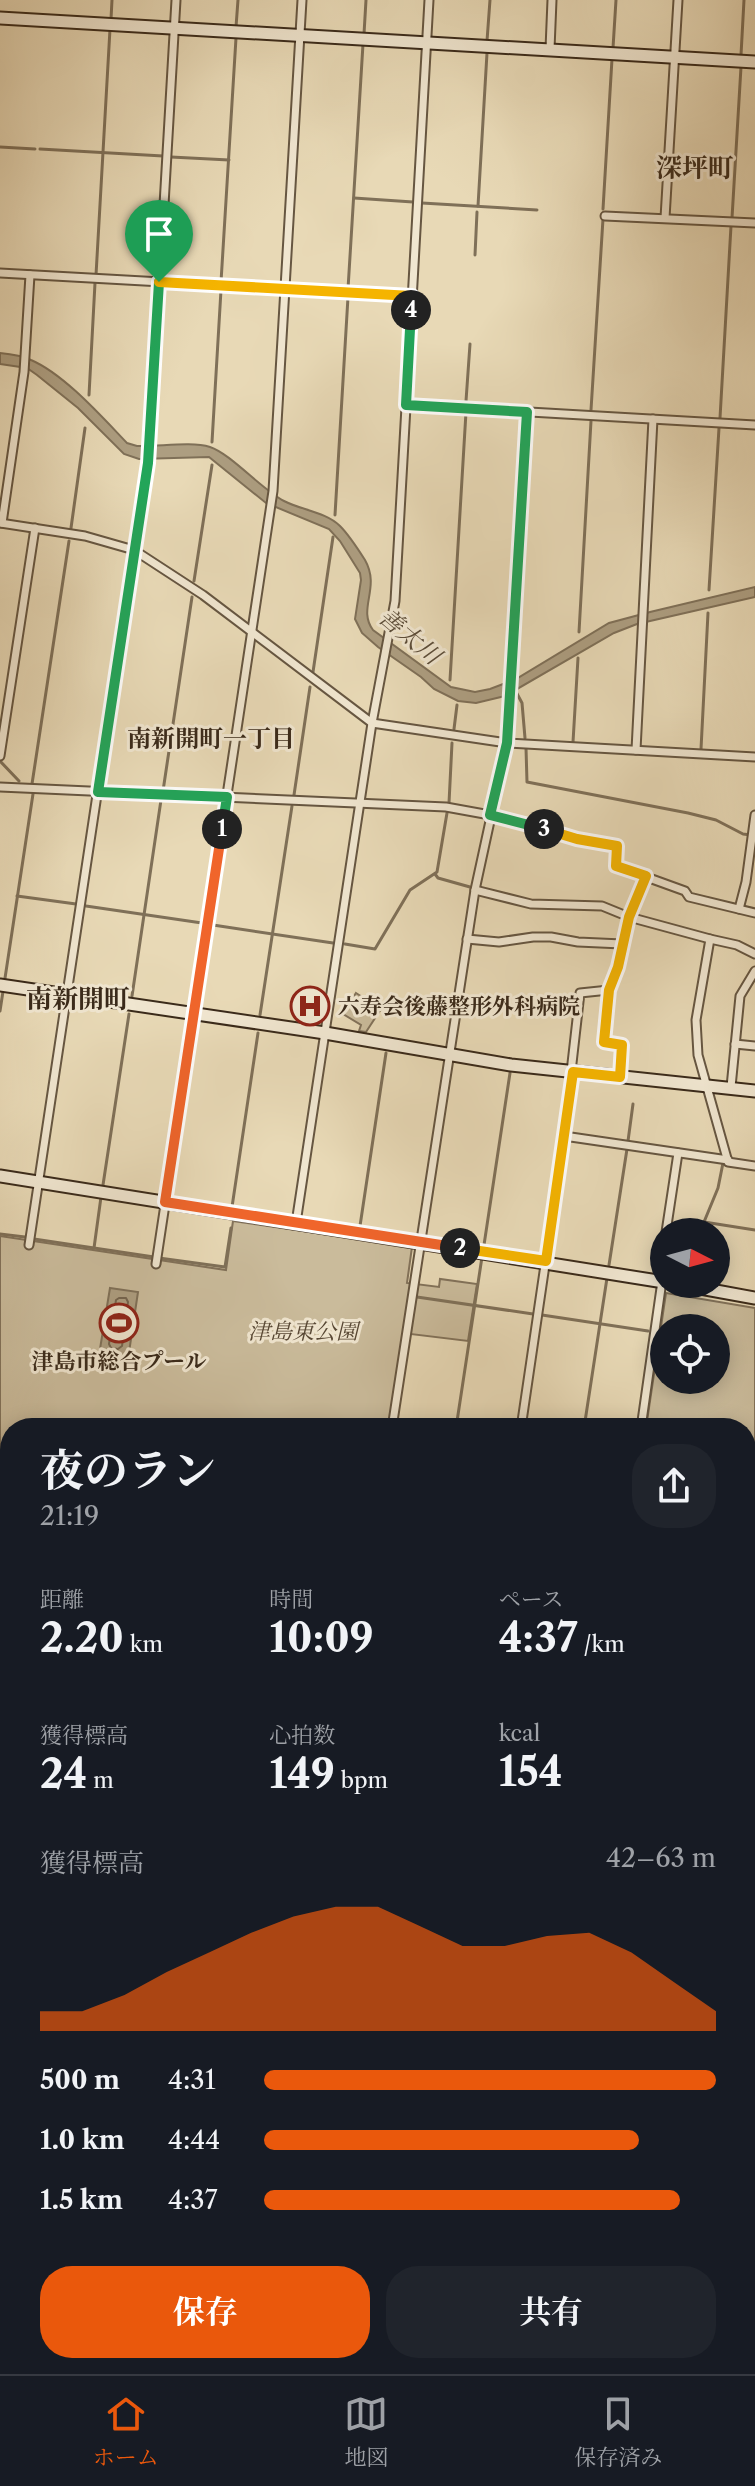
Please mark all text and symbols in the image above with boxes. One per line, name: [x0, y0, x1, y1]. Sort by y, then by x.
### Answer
district label: 深坪町: [656, 152, 734, 184]
pin: [125, 200, 193, 282]
icon: arrive: [137, 212, 181, 256]
pin: 4: [391, 290, 431, 330]
text: 4: [404, 296, 418, 323]
water label: 善太川: [373, 602, 449, 672]
district label: 南新開町一丁目: [127, 724, 295, 753]
pin: 1: [202, 809, 242, 849]
pin: 3: [524, 809, 564, 849]
text: 1: [217, 815, 227, 842]
text: 3: [538, 815, 550, 842]
district label: 南新開町: [26, 983, 130, 1015]
hospital icon: 六寿会後藤整形外科病院: [289, 985, 331, 1027]
place label: 六寿会後藤整形外科病院: [338, 993, 580, 1020]
north arrow: [650, 1218, 730, 1298]
map controls: [650, 1218, 730, 1394]
pin: 2: [440, 1228, 480, 1268]
text: 2: [454, 1234, 467, 1261]
sports icon: 津島市総合プール: [98, 1302, 140, 1344]
button: locate: [650, 1314, 730, 1394]
park label: 津島東公園: [248, 1318, 361, 1345]
place label: 津島市総合プール: [32, 1348, 206, 1375]
text: 夜のラン: [40, 1443, 216, 1497]
button: share: [632, 1444, 716, 1528]
text: 21:19: [40, 1500, 99, 1532]
text: 距離: [40, 1586, 84, 1613]
text: 時間: [269, 1586, 313, 1613]
text: ペース: [499, 1586, 564, 1613]
text: 2.20: [40, 1613, 124, 1662]
text: 10:09: [269, 1613, 374, 1662]
text: 4:37: [499, 1613, 578, 1662]
text: km: [124, 1631, 163, 1658]
text: /km: [578, 1631, 625, 1658]
text: kcal: [499, 1720, 540, 1747]
text: 獲得標高: [40, 1722, 128, 1749]
text: 心拍数: [269, 1722, 335, 1749]
text: 154: [499, 1747, 562, 1796]
text: 24: [40, 1749, 87, 1798]
text: 149: [269, 1749, 335, 1798]
text: m: [87, 1767, 114, 1794]
text: bpm: [335, 1767, 388, 1794]
text: 42–63 m: [606, 1842, 716, 1874]
text: 獲得標高: [40, 1847, 144, 1879]
text: 500 m: [40, 2064, 120, 2096]
text: 4:31: [168, 2064, 216, 2096]
text: 1.0 km: [40, 2124, 125, 2156]
text: 4:44: [168, 2124, 220, 2156]
text: 1.5 km: [40, 2184, 123, 2216]
text: 4:37: [168, 2184, 217, 2216]
button: 保存: [40, 2266, 370, 2358]
button: 共有: [386, 2266, 716, 2358]
tab: ホーム: [93, 2392, 159, 2471]
tab: 地図: [344, 2392, 388, 2471]
tab: 保存済み: [574, 2392, 662, 2471]

